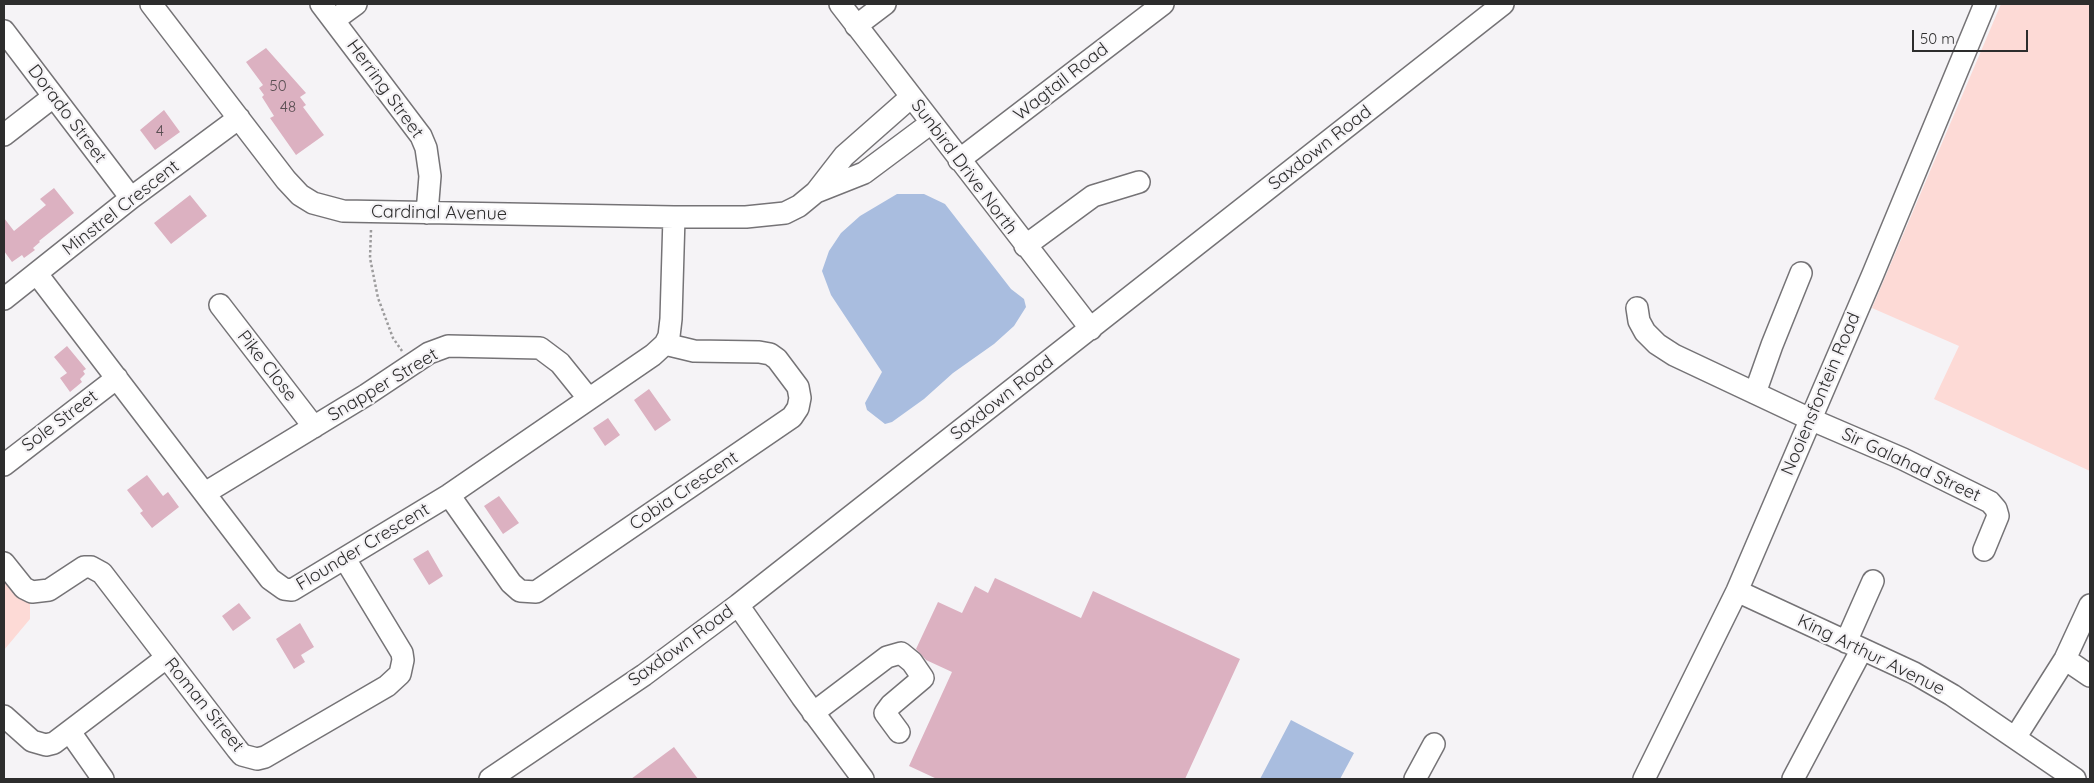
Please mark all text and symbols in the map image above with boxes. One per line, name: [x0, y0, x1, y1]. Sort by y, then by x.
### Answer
scale bar: [1914, 20, 2030, 52]
text: 50 m: [1920, 29, 1955, 48]
street label: Herring Street: [342, 35, 428, 143]
street label: Wagtail Road: [1009, 38, 1113, 126]
street label: Dorado Street: [23, 61, 111, 167]
house number: 50: [269, 77, 287, 95]
street label: Sunbird Drive North: [906, 95, 1022, 239]
house number: 48: [280, 98, 296, 116]
street label: Saxdown Road: [1264, 101, 1376, 195]
house number: 4: [156, 122, 164, 140]
street label: Minstrel Crescent: [58, 156, 184, 260]
street label: Cardinal Avenue: [371, 201, 507, 225]
street label: Nooiensfontein Road: [1777, 309, 1865, 479]
street label: Pike Close: [233, 326, 301, 406]
street label: Snapper Street: [324, 344, 442, 426]
street label: Saxdown Road: [946, 351, 1058, 445]
street label: Sole Street: [18, 386, 102, 456]
street label: Sir Galahad Street: [1838, 423, 1984, 507]
street label: Cobia Crescent: [626, 447, 742, 535]
street label: Flounder Crescent: [293, 499, 433, 595]
street label: Saxdown Road: [624, 601, 738, 691]
street label: King Arthur Avenue: [1794, 610, 1948, 700]
street label: Roman Street: [160, 654, 248, 756]

